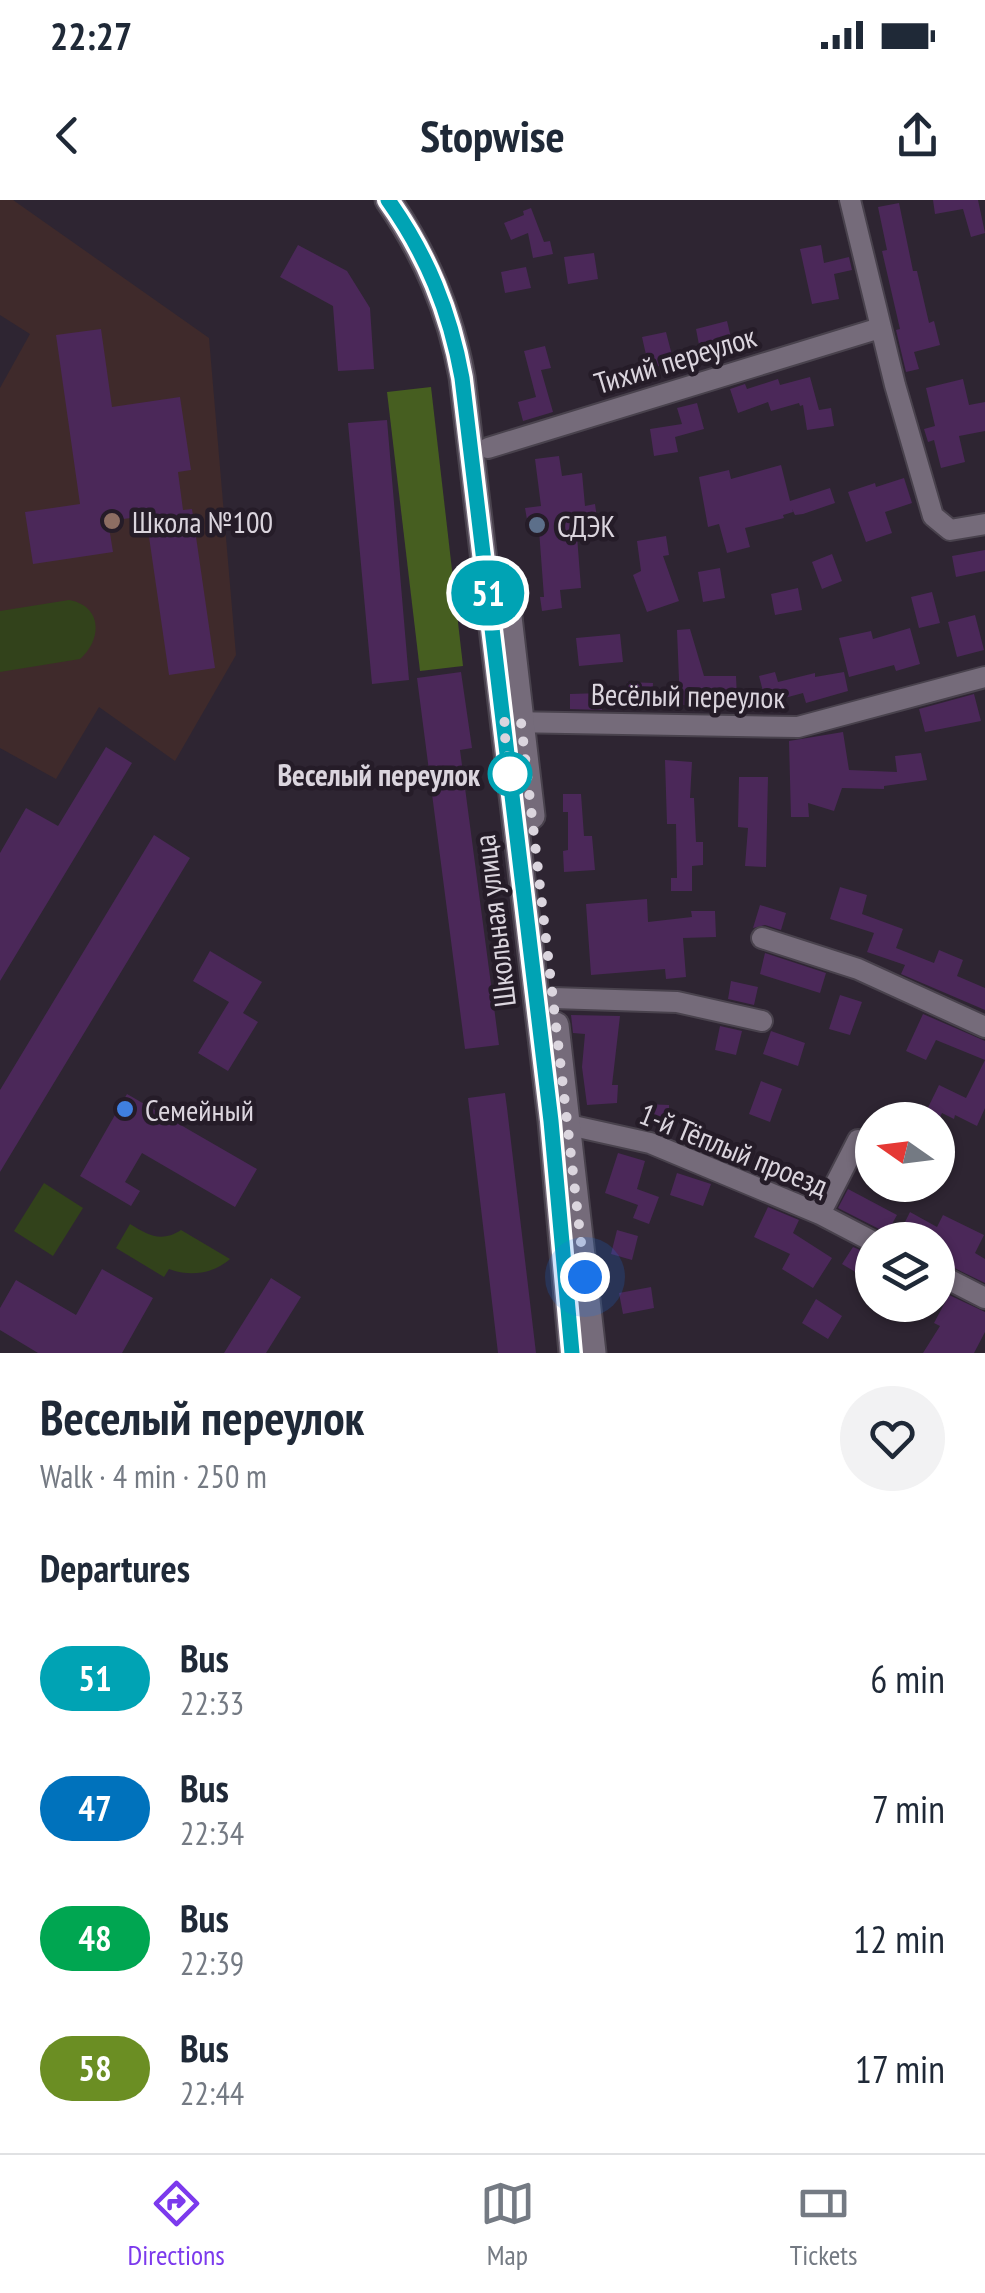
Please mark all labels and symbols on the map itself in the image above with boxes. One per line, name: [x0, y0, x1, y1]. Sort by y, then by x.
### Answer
street label: Тихий переулок: [589, 316, 761, 402]
place label: Школа №100: [132, 502, 273, 541]
place label: СДЭК: [557, 506, 615, 545]
marker: Школа №100: [101, 510, 123, 532]
marker: СДЭК: [526, 514, 548, 536]
line badge: 51: [443, 560, 533, 626]
street label: Весёлый переулок: [591, 674, 786, 716]
marker: Веселый переулок: [489, 753, 531, 795]
place label: Веселый переулок: [277, 755, 481, 794]
street label: Школьная улица: [464, 833, 524, 1009]
place label: Семейный: [145, 1090, 254, 1129]
street label: 1-й Тёплый проезд: [634, 1093, 834, 1205]
marker: Семейный: [114, 1098, 136, 1120]
north arrow: [855, 1102, 955, 1202]
your location: [560, 1252, 610, 1302]

